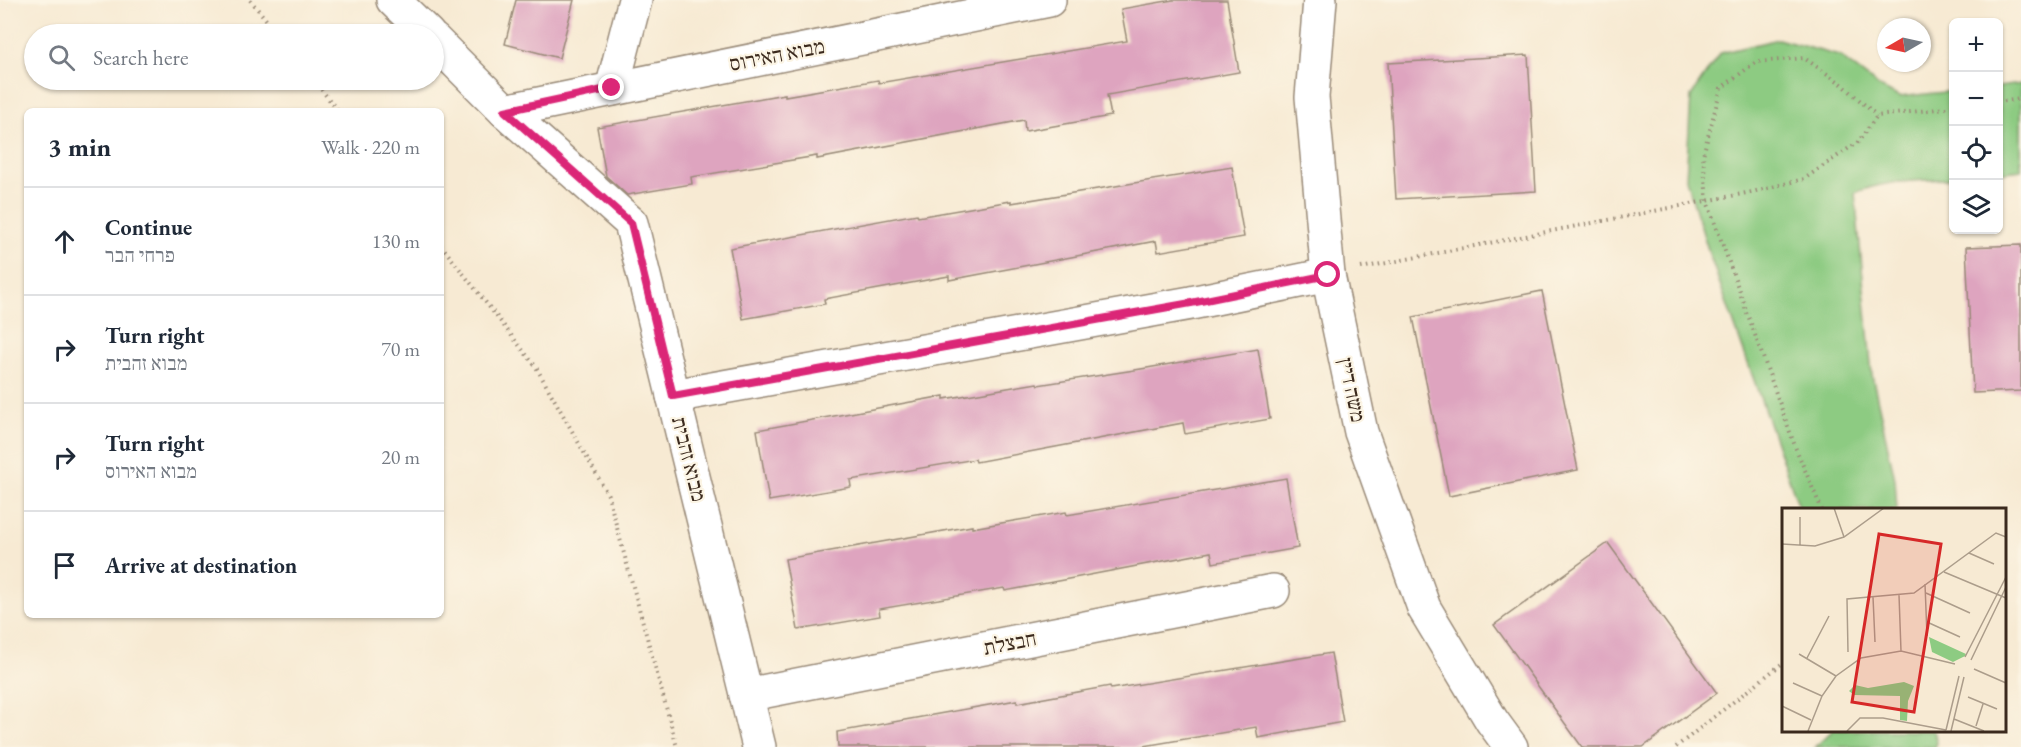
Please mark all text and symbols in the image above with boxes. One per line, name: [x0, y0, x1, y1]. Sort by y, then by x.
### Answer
north arrow: [1877, 18, 1931, 72]
map controls: [1949, 18, 2003, 234]
button: +: [1949, 18, 2003, 72]
search box: [24, 24, 444, 90]
street label: מבוא האירוס: [727, 32, 827, 77]
icon: search: [45, 41, 78, 74]
text: Search here: [93, 43, 188, 72]
button: −: [1949, 72, 2003, 126]
route end: [598, 74, 624, 100]
button: locate: [1949, 126, 2003, 180]
text: 3 min: [48, 130, 111, 164]
text: Walk · 220 m: [321, 134, 420, 160]
button: layers: [1949, 180, 2003, 234]
text: Continue: [105, 213, 192, 242]
icon: ahead: [48, 225, 81, 258]
text: 130 m: [372, 228, 420, 254]
text: פרחי הבר: [105, 242, 175, 268]
route start: [1314, 261, 1340, 287]
text: Turn right: [105, 321, 204, 350]
icon: right: [48, 333, 81, 366]
text: 70 m: [381, 336, 420, 362]
text: מבוא זהבית: [105, 350, 187, 376]
street label: משה דיין: [1333, 355, 1372, 425]
street label: מבוא זהבית: [666, 414, 713, 504]
text: Turn right: [105, 429, 204, 458]
icon: right: [48, 441, 81, 474]
text: 20 m: [381, 444, 420, 470]
text: מבוא האירוס: [105, 458, 197, 484]
inset map: [1782, 508, 2006, 732]
icon: arrive: [48, 549, 81, 582]
text: Arrive at destination: [105, 551, 297, 580]
street label: חבצלת: [981, 624, 1039, 661]

